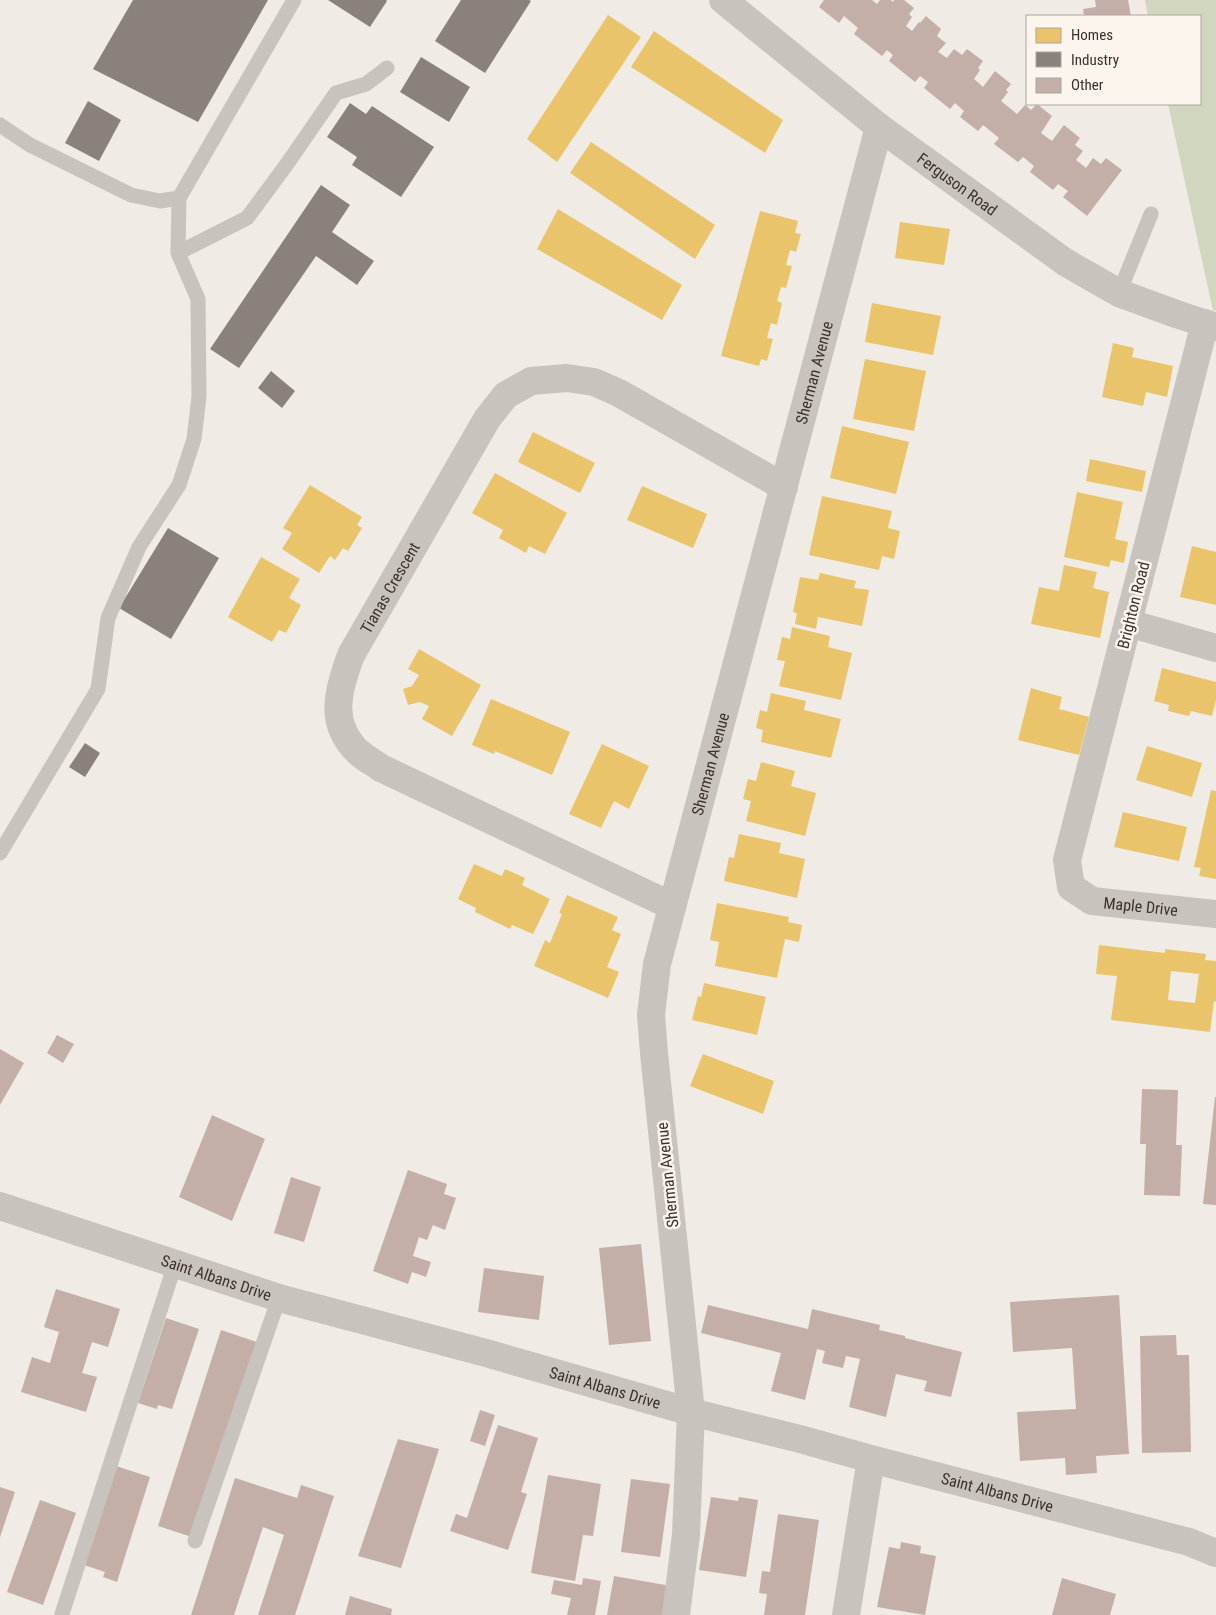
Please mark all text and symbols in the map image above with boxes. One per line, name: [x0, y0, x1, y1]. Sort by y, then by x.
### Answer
legend: [1026, 15, 1201, 105]
text: Homes: [1071, 26, 1113, 44]
text: Industry: [1071, 51, 1119, 69]
text: Other: [1071, 76, 1104, 94]
street label: Ferguson Road: [913, 149, 1001, 220]
street label: Sherman Avenue: [792, 319, 837, 426]
street label: Tianas Crescent: [356, 539, 424, 637]
street label: Brighton Road: [1113, 560, 1153, 651]
street label: Sherman Avenue: [688, 711, 733, 818]
street label: Maple Drive: [1103, 893, 1179, 920]
street label: Sherman Avenue: [653, 1121, 682, 1228]
street label: Saint Albans Drive: [159, 1251, 274, 1305]
street label: Saint Albans Drive: [547, 1363, 663, 1413]
street label: Saint Albans Drive: [939, 1469, 1055, 1516]

